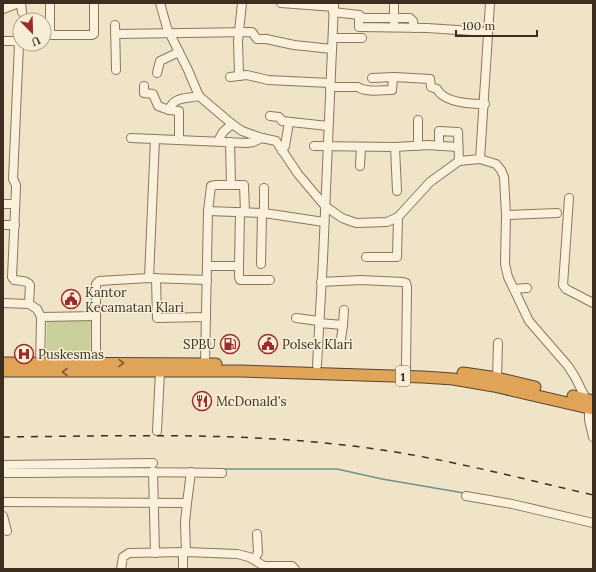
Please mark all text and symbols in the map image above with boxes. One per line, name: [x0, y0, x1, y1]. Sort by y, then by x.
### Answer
north arrow: [12, 12, 52, 52]
scale bar: [456, 12, 537, 38]
text: 100 m: [462, 18, 495, 33]
text: U: [29, 33, 42, 50]
place label: Kantor Kecamatan Klari: [85, 284, 184, 316]
public building icon: Kantor Kecamatan Klari: [60, 288, 82, 310]
fuel station icon: SPBU: [219, 333, 241, 355]
public building icon: Polsek Klari: [257, 333, 279, 355]
place label: SPBU: [183, 336, 216, 353]
place label: Polsek Klari: [282, 336, 353, 353]
hospital icon: Puskesmas: [13, 343, 35, 365]
place label: Puskesmas: [38, 346, 104, 363]
one-way arrow: [118, 359, 124, 367]
road number: 1: [396, 366, 410, 386]
one-way arrow: [62, 368, 68, 376]
restaurant icon: McDonald's: [191, 390, 213, 412]
place label: McDonald's: [216, 393, 286, 410]

